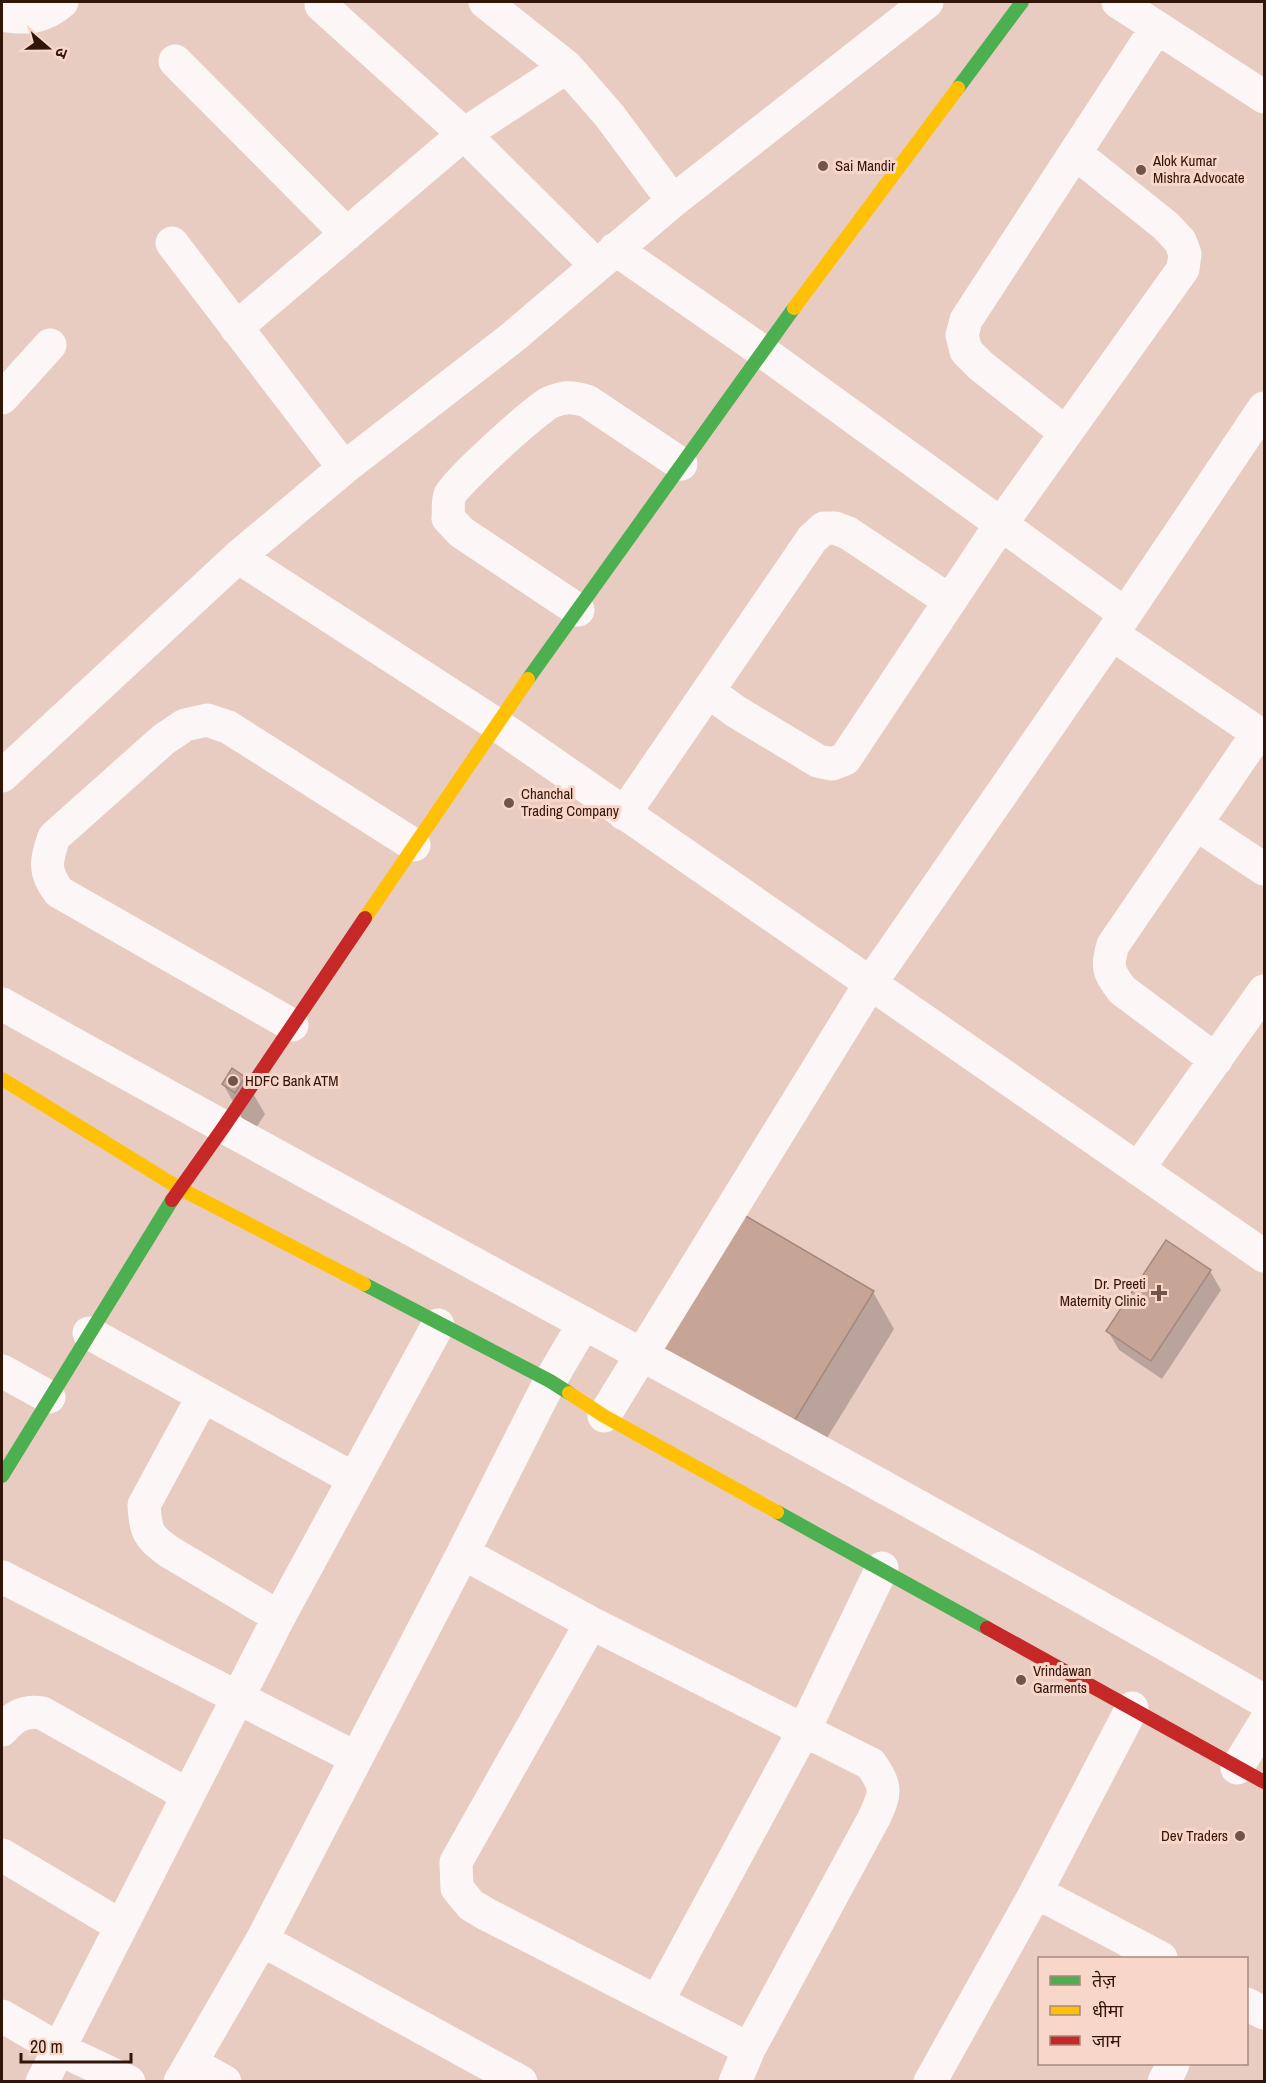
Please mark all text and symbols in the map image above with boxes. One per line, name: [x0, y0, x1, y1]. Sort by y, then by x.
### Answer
north arrow: [18, 18, 78, 78]
text: उ: [50, 45, 74, 62]
place label: Alok Kumar Mishra Advocate: [1152, 150, 1245, 188]
place label: Sai Mandir: [835, 155, 895, 176]
marker: Sai Mandir: [816, 159, 830, 173]
marker: Alok Kumar Mishra Advocate: [1134, 163, 1148, 177]
place label: Chanchal Trading Company: [521, 783, 620, 821]
marker: Chanchal Trading Company: [502, 796, 516, 810]
place label: HDFC Bank ATM: [245, 1070, 338, 1091]
marker: HDFC Bank ATM: [226, 1074, 240, 1088]
place label: Dr. Preeti Maternity Clinic: [1060, 1273, 1146, 1311]
marker: Dr. Preeti Maternity Clinic: [1150, 1284, 1168, 1302]
place label: Vrindawan Garments: [1033, 1660, 1091, 1698]
marker: Vrindawan Garments: [1014, 1673, 1028, 1687]
place label: Dev Traders: [1161, 1825, 1228, 1846]
marker: Dev Traders: [1233, 1829, 1247, 1843]
legend: [1038, 1957, 1248, 2065]
text: तेज़: [1092, 1968, 1116, 1993]
text: धीमा: [1092, 1998, 1123, 2023]
scale bar: [21, 2026, 130, 2064]
text: जाम: [1092, 2028, 1122, 2053]
text: 20 m: [30, 2034, 63, 2059]

